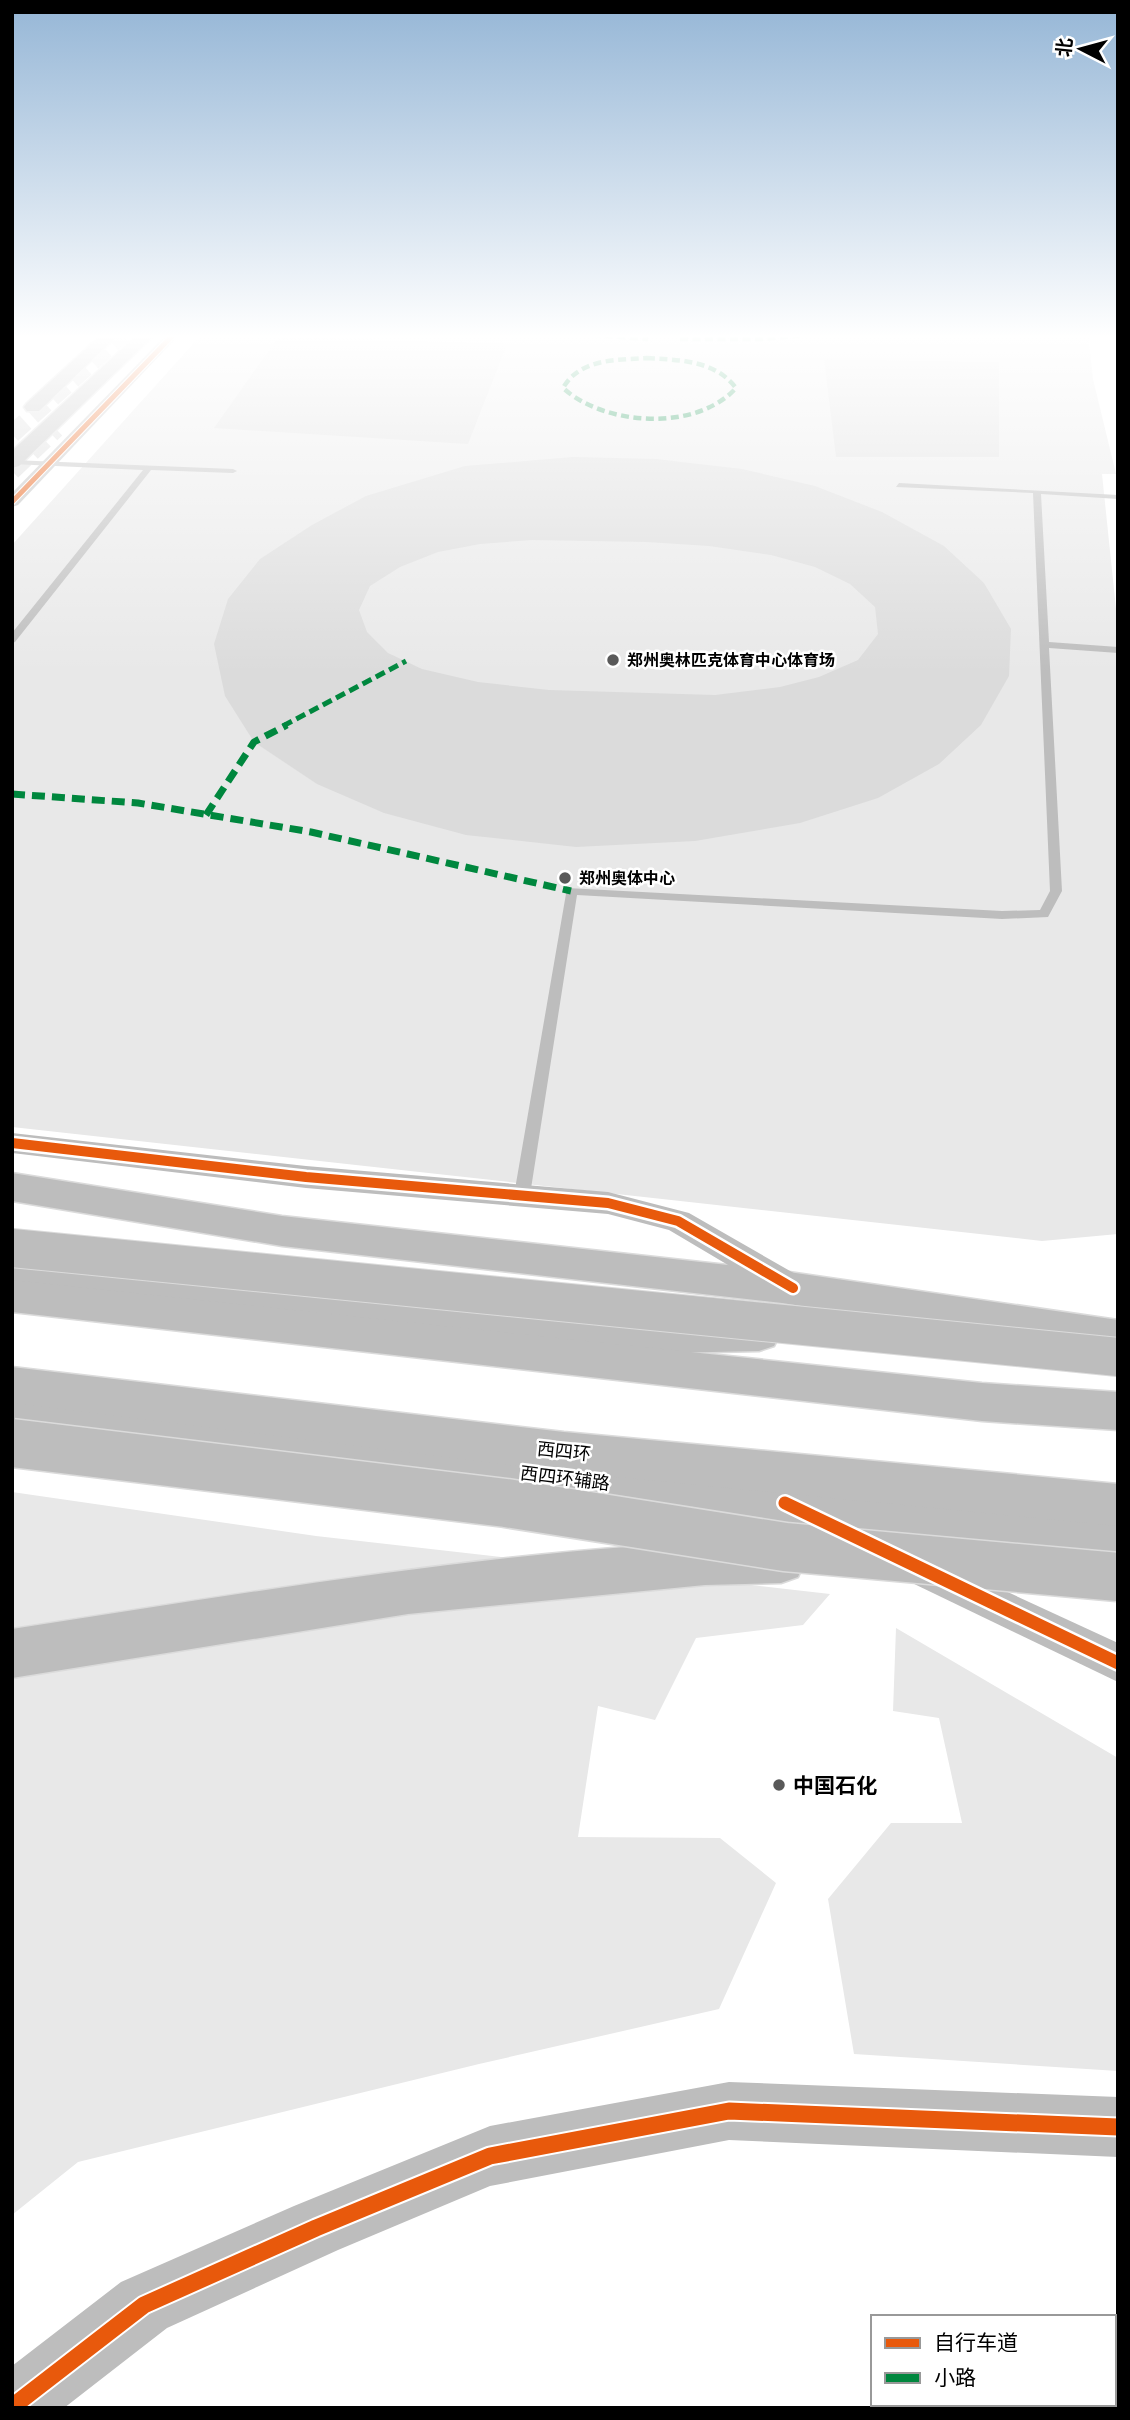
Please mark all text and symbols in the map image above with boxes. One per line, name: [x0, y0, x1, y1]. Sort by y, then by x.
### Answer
north arrow: [1046, 14, 1116, 84]
text: 北: [1048, 36, 1079, 58]
place label: 郑州奥林匹克体育中心体育场: [627, 648, 835, 672]
marker: 郑州奥林匹克体育中心体育场: [605, 652, 621, 668]
place label: 郑州奥体中心: [579, 866, 675, 890]
marker: 郑州奥体中心: [557, 870, 573, 886]
street label: 西四环: [536, 1435, 592, 1467]
street label: 西四环辅路: [519, 1459, 611, 1497]
place label: 中国石化: [793, 1769, 877, 1801]
marker: 中国石化: [771, 1777, 787, 1793]
legend: [871, 2315, 1116, 2406]
text: 自行车道: [934, 2326, 1018, 2358]
text: 小路: [934, 2361, 976, 2393]

